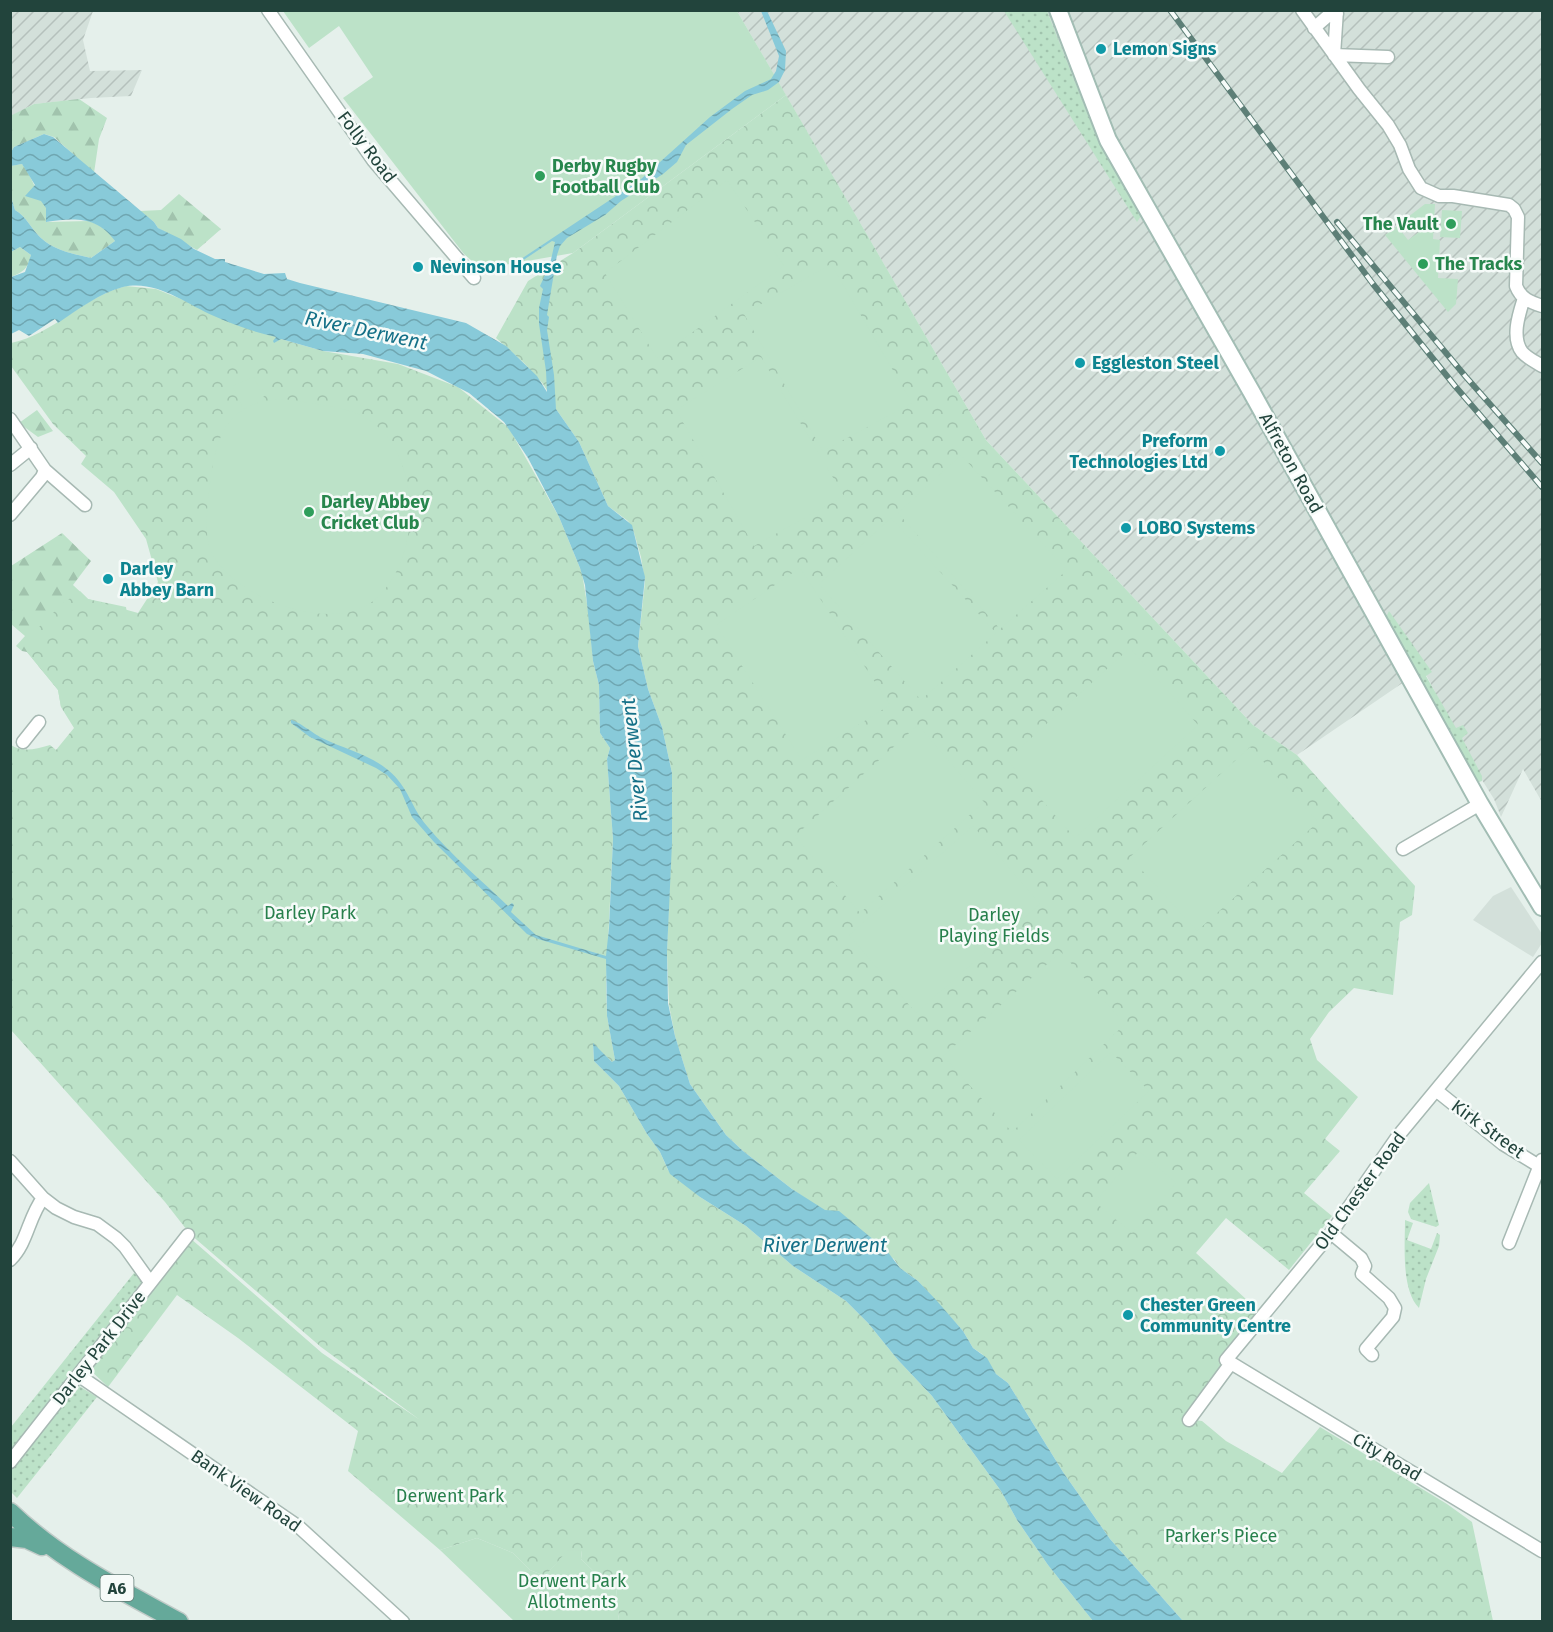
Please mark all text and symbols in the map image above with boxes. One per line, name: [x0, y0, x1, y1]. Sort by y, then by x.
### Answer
place label: Lemon Signs: [1113, 38, 1217, 60]
marker: Lemon Signs: [1094, 42, 1108, 56]
street label: Folly Road: [333, 107, 401, 187]
place label: Derby Rugby Football Club: [552, 155, 660, 198]
marker: Derby Rugby Football Club: [533, 169, 547, 183]
place label: The Vault: [1363, 213, 1440, 235]
marker: The Vault: [1444, 217, 1458, 231]
place label: The Tracks: [1435, 253, 1522, 275]
place label: Nevinson House: [430, 256, 562, 278]
marker: The Tracks: [1416, 257, 1430, 271]
marker: Nevinson House: [411, 260, 425, 274]
water label: River Derwent: [303, 305, 430, 355]
place label: Eggleston Steel: [1092, 352, 1219, 374]
marker: Eggleston Steel: [1073, 356, 1087, 370]
street label: Alfreton Road: [1254, 409, 1328, 517]
place label: Preform Technologies Ltd: [1070, 430, 1208, 473]
marker: Preform Technologies Ltd: [1213, 444, 1227, 458]
place label: Darley Abbey Cricket Club: [321, 491, 430, 534]
marker: Darley Abbey Cricket Club: [302, 505, 316, 519]
place label: LOBO Systems: [1138, 517, 1255, 539]
marker: LOBO Systems: [1119, 521, 1133, 535]
place label: Darley Abbey Barn: [119, 558, 214, 601]
marker: Darley Abbey Barn: [101, 572, 115, 586]
water label: River Derwent: [615, 696, 652, 823]
park label: Darley Park: [264, 902, 357, 924]
park label: Darley Playing Fields: [938, 904, 1050, 947]
street label: Kirk Street: [1447, 1095, 1529, 1163]
street label: Old Chester Road: [1310, 1127, 1410, 1255]
water label: River Derwent: [763, 1233, 888, 1257]
street label: Darley Park Drive: [48, 1286, 150, 1410]
place label: Chester Green Community Centre: [1140, 1294, 1291, 1337]
marker: Chester Green Community Centre: [1121, 1308, 1135, 1322]
street label: City Road: [1348, 1428, 1426, 1486]
street label: Bank View Road: [187, 1445, 305, 1537]
park label: Derwent Park: [396, 1485, 505, 1507]
park label: Parker's Piece: [1165, 1525, 1277, 1547]
park label: Derwent Park Allotments: [518, 1570, 627, 1613]
road number: A6: [100, 1575, 134, 1601]

